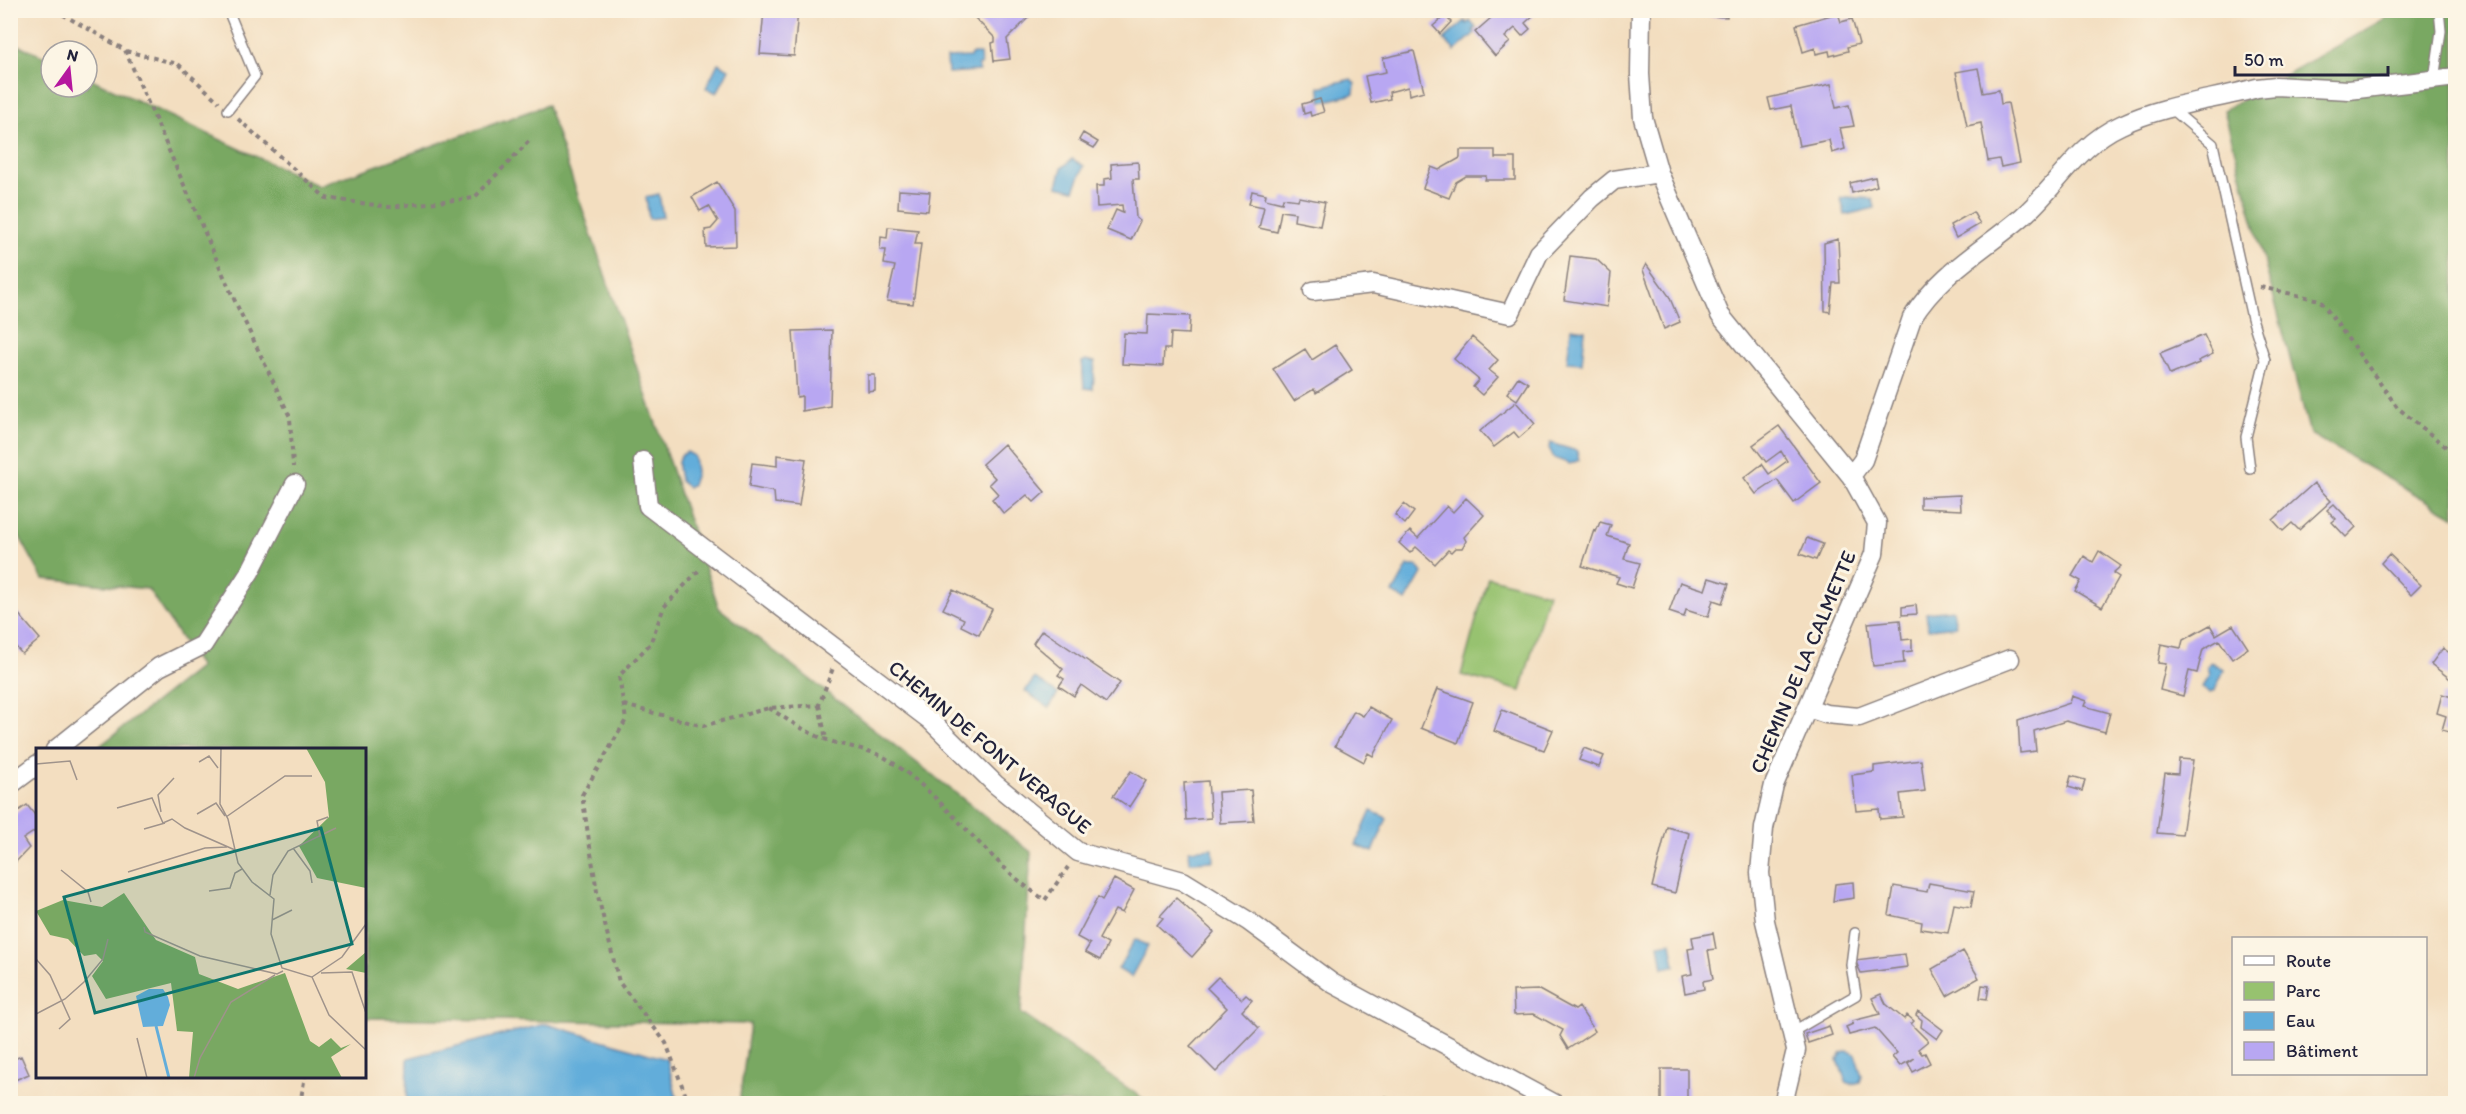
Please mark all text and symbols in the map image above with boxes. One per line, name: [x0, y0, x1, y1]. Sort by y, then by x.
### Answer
north arrow: [39, 39, 99, 99]
scale bar: [2235, 39, 2388, 77]
text: N: [65, 44, 80, 66]
text: 50 m: [2244, 49, 2284, 71]
street label: CHEMIN DE LA CALMETTE: [1744, 547, 1861, 777]
street label: CHEMIN DE FONT VERAGUE: [884, 654, 1097, 839]
inset map: [36, 748, 366, 1078]
legend: [2232, 937, 2427, 1075]
text: Route: [2286, 950, 2331, 972]
text: Parc: [2286, 980, 2320, 1002]
text: Eau: [2286, 1010, 2315, 1032]
text: Bâtiment: [2286, 1040, 2359, 1062]

